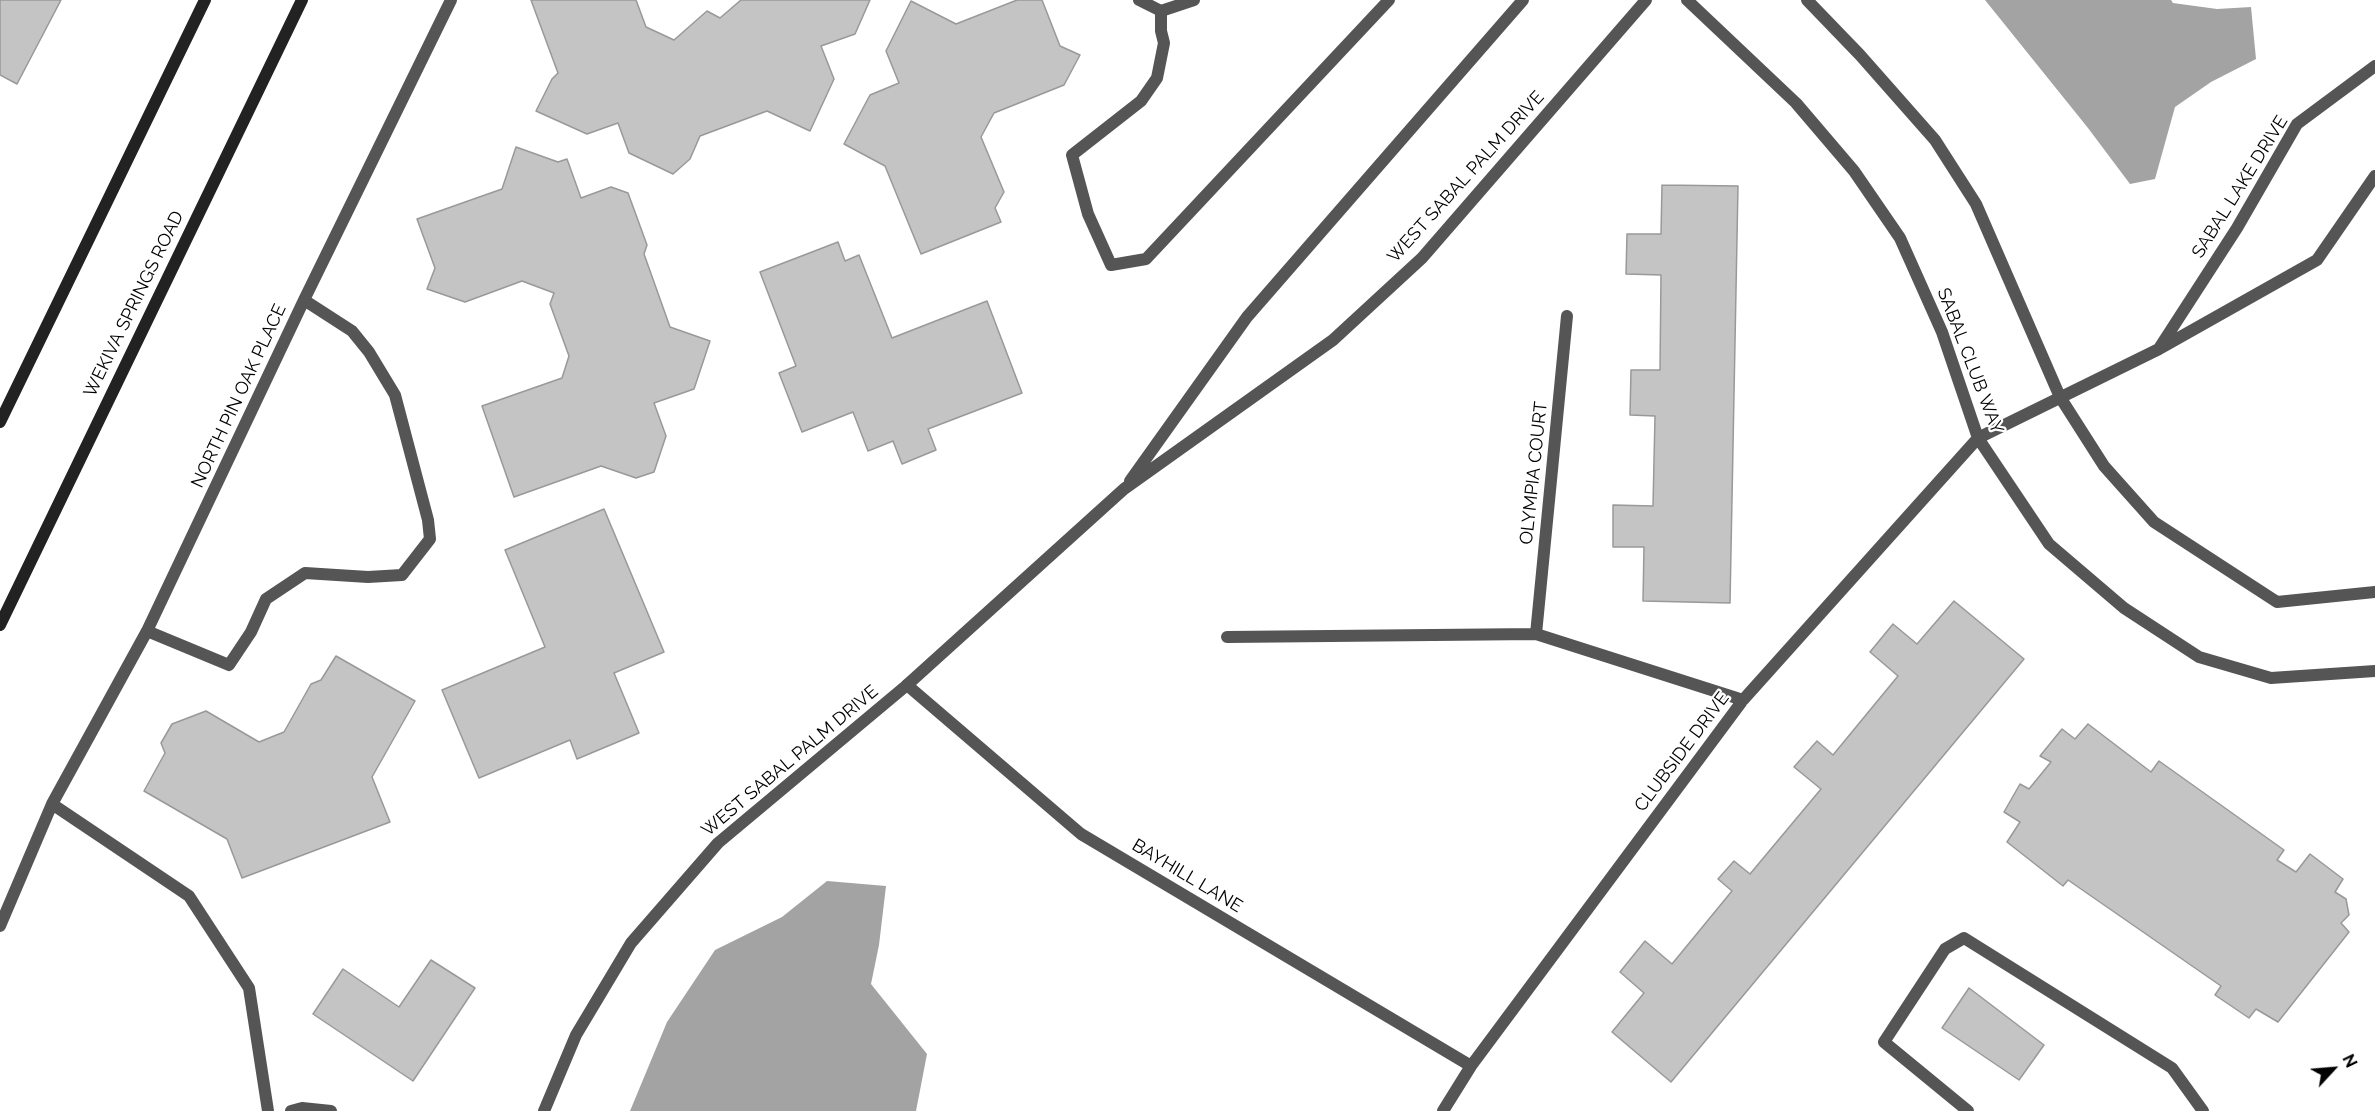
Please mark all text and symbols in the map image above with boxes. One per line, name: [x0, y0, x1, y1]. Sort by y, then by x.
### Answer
street label: WEST SABAL PALM DRIVE: [1383, 87, 1549, 267]
street label: SABAL LAKE DRIVE: [2187, 112, 2293, 262]
street label: WEKIVA SPRINGS ROAD: [80, 207, 188, 401]
street label: SABAL CLUB WAY: [1932, 285, 2008, 437]
street label: NORTH PIN OAK PLACE: [187, 301, 291, 491]
street label: OLYMPIA COURT: [1516, 400, 1552, 546]
street label: WEST SABAL PALM DRIVE: [697, 681, 883, 841]
street label: CLUBSIDE DRIVE: [1630, 688, 1734, 816]
street label: BAYHILL LANE: [1128, 835, 1246, 917]
north arrow: [2303, 1039, 2363, 1099]
text: N: [2338, 1051, 2361, 1071]

